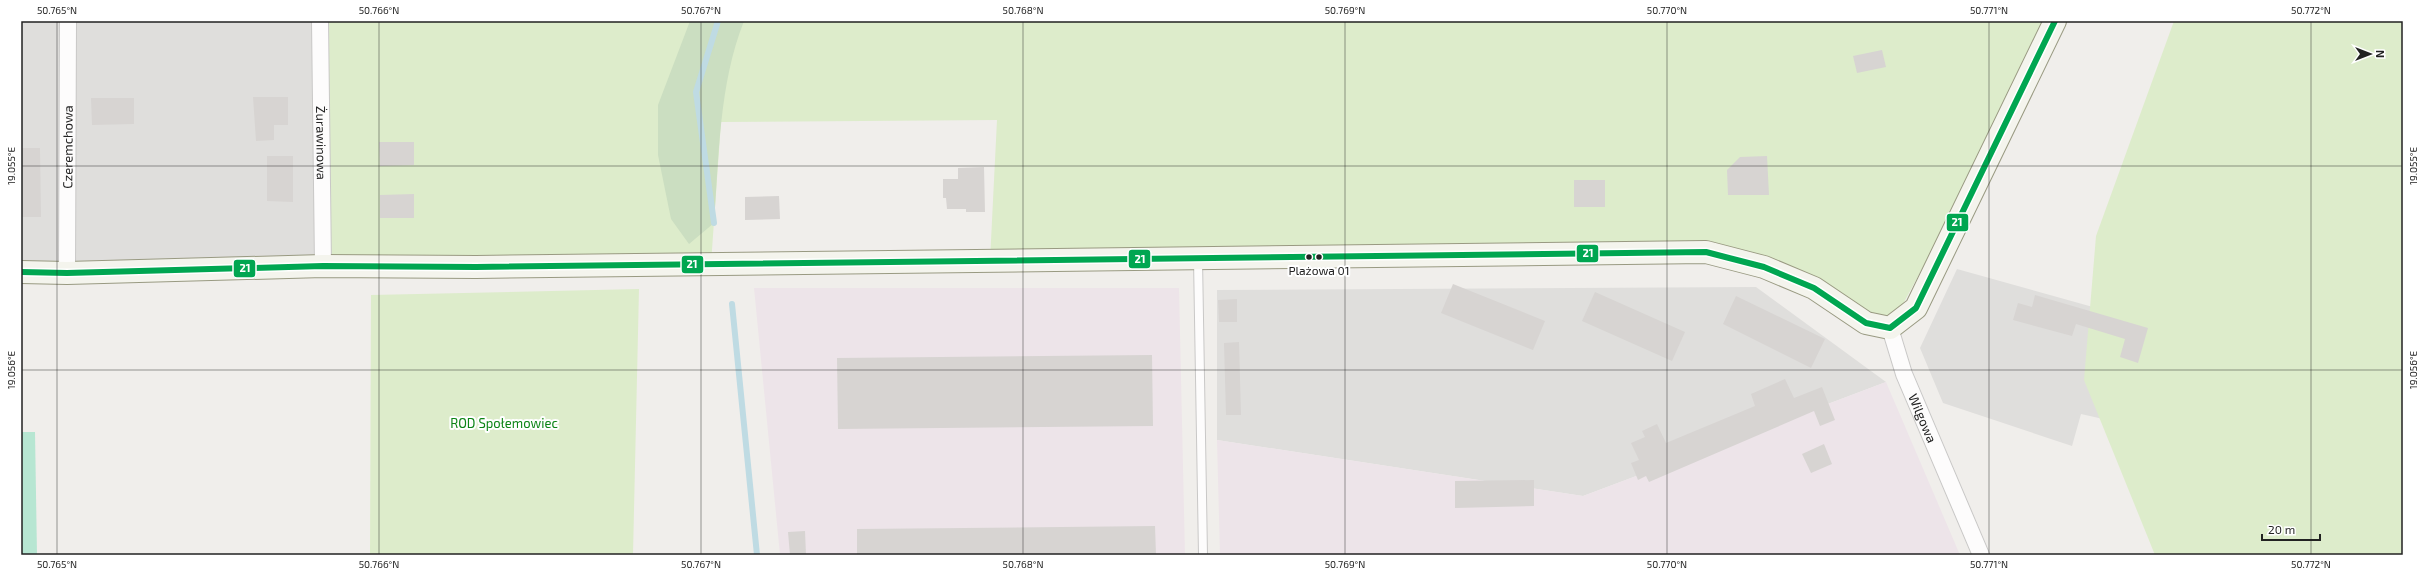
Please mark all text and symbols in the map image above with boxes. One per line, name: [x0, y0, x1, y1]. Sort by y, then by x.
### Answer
text: 50.765°N: [37, 4, 77, 16]
text: 50.766°N: [359, 4, 399, 16]
text: 50.767°N: [681, 4, 721, 16]
text: 50.768°N: [1003, 4, 1043, 16]
text: 50.769°N: [1325, 4, 1365, 16]
text: 50.770°N: [1647, 4, 1687, 16]
text: 50.771°N: [1970, 4, 2008, 16]
text: 50.772°N: [2291, 4, 2331, 16]
north arrow: [2350, 34, 2390, 74]
text: N: [2374, 50, 2387, 58]
street label: Czeremchowa: [59, 105, 76, 189]
street label: Żurawinowa: [313, 106, 330, 180]
text: 19.055°E: [5, 147, 17, 185]
text: 19.055°E: [2407, 147, 2419, 185]
line badge: 21: [1946, 213, 1969, 232]
text: 21: [1951, 215, 1963, 228]
line badge: 21: [1576, 244, 1599, 263]
text: 21: [1582, 246, 1594, 259]
line badge: 21: [1128, 249, 1151, 269]
text: 21: [1134, 252, 1146, 265]
unlabelled marker: [1304, 252, 1314, 262]
marker: Plażowa 01: [1314, 252, 1324, 262]
line badge: 21: [681, 255, 704, 274]
text: 21: [686, 257, 698, 270]
line badge: 21: [233, 259, 256, 278]
text: 21: [239, 261, 251, 274]
place label: Plażowa 01: [1288, 263, 1350, 277]
text: 19.056°E: [5, 350, 17, 389]
text: 19.056°E: [2407, 350, 2419, 389]
street label: Wilgowa: [1905, 391, 1940, 445]
park label: ROD Społemowiec: [450, 415, 558, 431]
scale bar: [2262, 516, 2320, 542]
text: 20 m: [2268, 522, 2295, 536]
text: 50.765°N: [37, 558, 77, 570]
text: 50.766°N: [359, 558, 399, 570]
text: 50.767°N: [681, 558, 721, 570]
text: 50.768°N: [1003, 558, 1043, 570]
text: 50.769°N: [1325, 558, 1365, 570]
text: 50.770°N: [1647, 558, 1687, 570]
text: 50.771°N: [1970, 558, 2008, 570]
text: 50.772°N: [2291, 558, 2331, 570]

